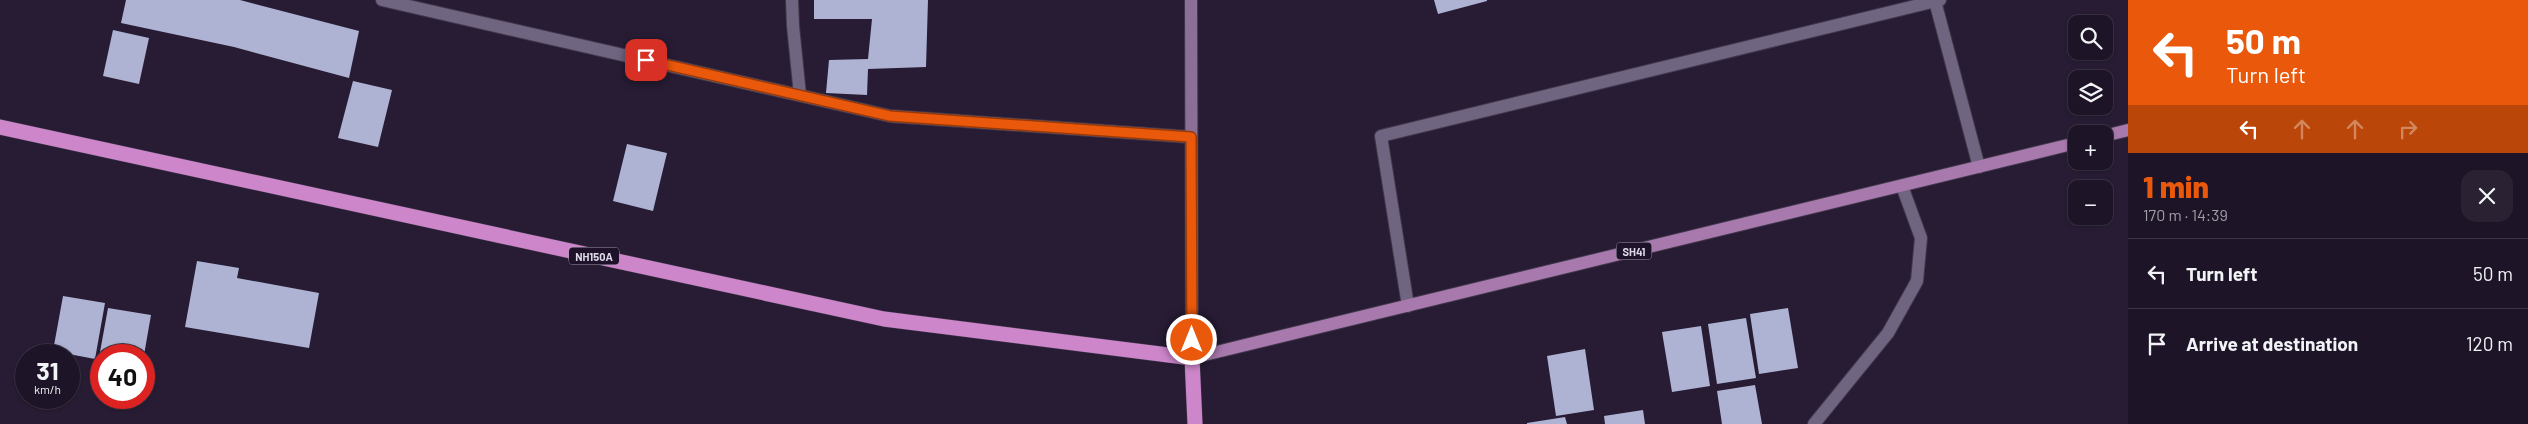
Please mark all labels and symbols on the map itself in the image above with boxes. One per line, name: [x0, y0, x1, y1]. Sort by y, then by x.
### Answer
pin: [625, 39, 667, 81]
road number: SH41: [1616, 242, 1652, 260]
road number: NH150A: [569, 248, 619, 264]
position arrow: [1165, 313, 1217, 365]
speed limit sign: 40: [90, 344, 155, 409]

